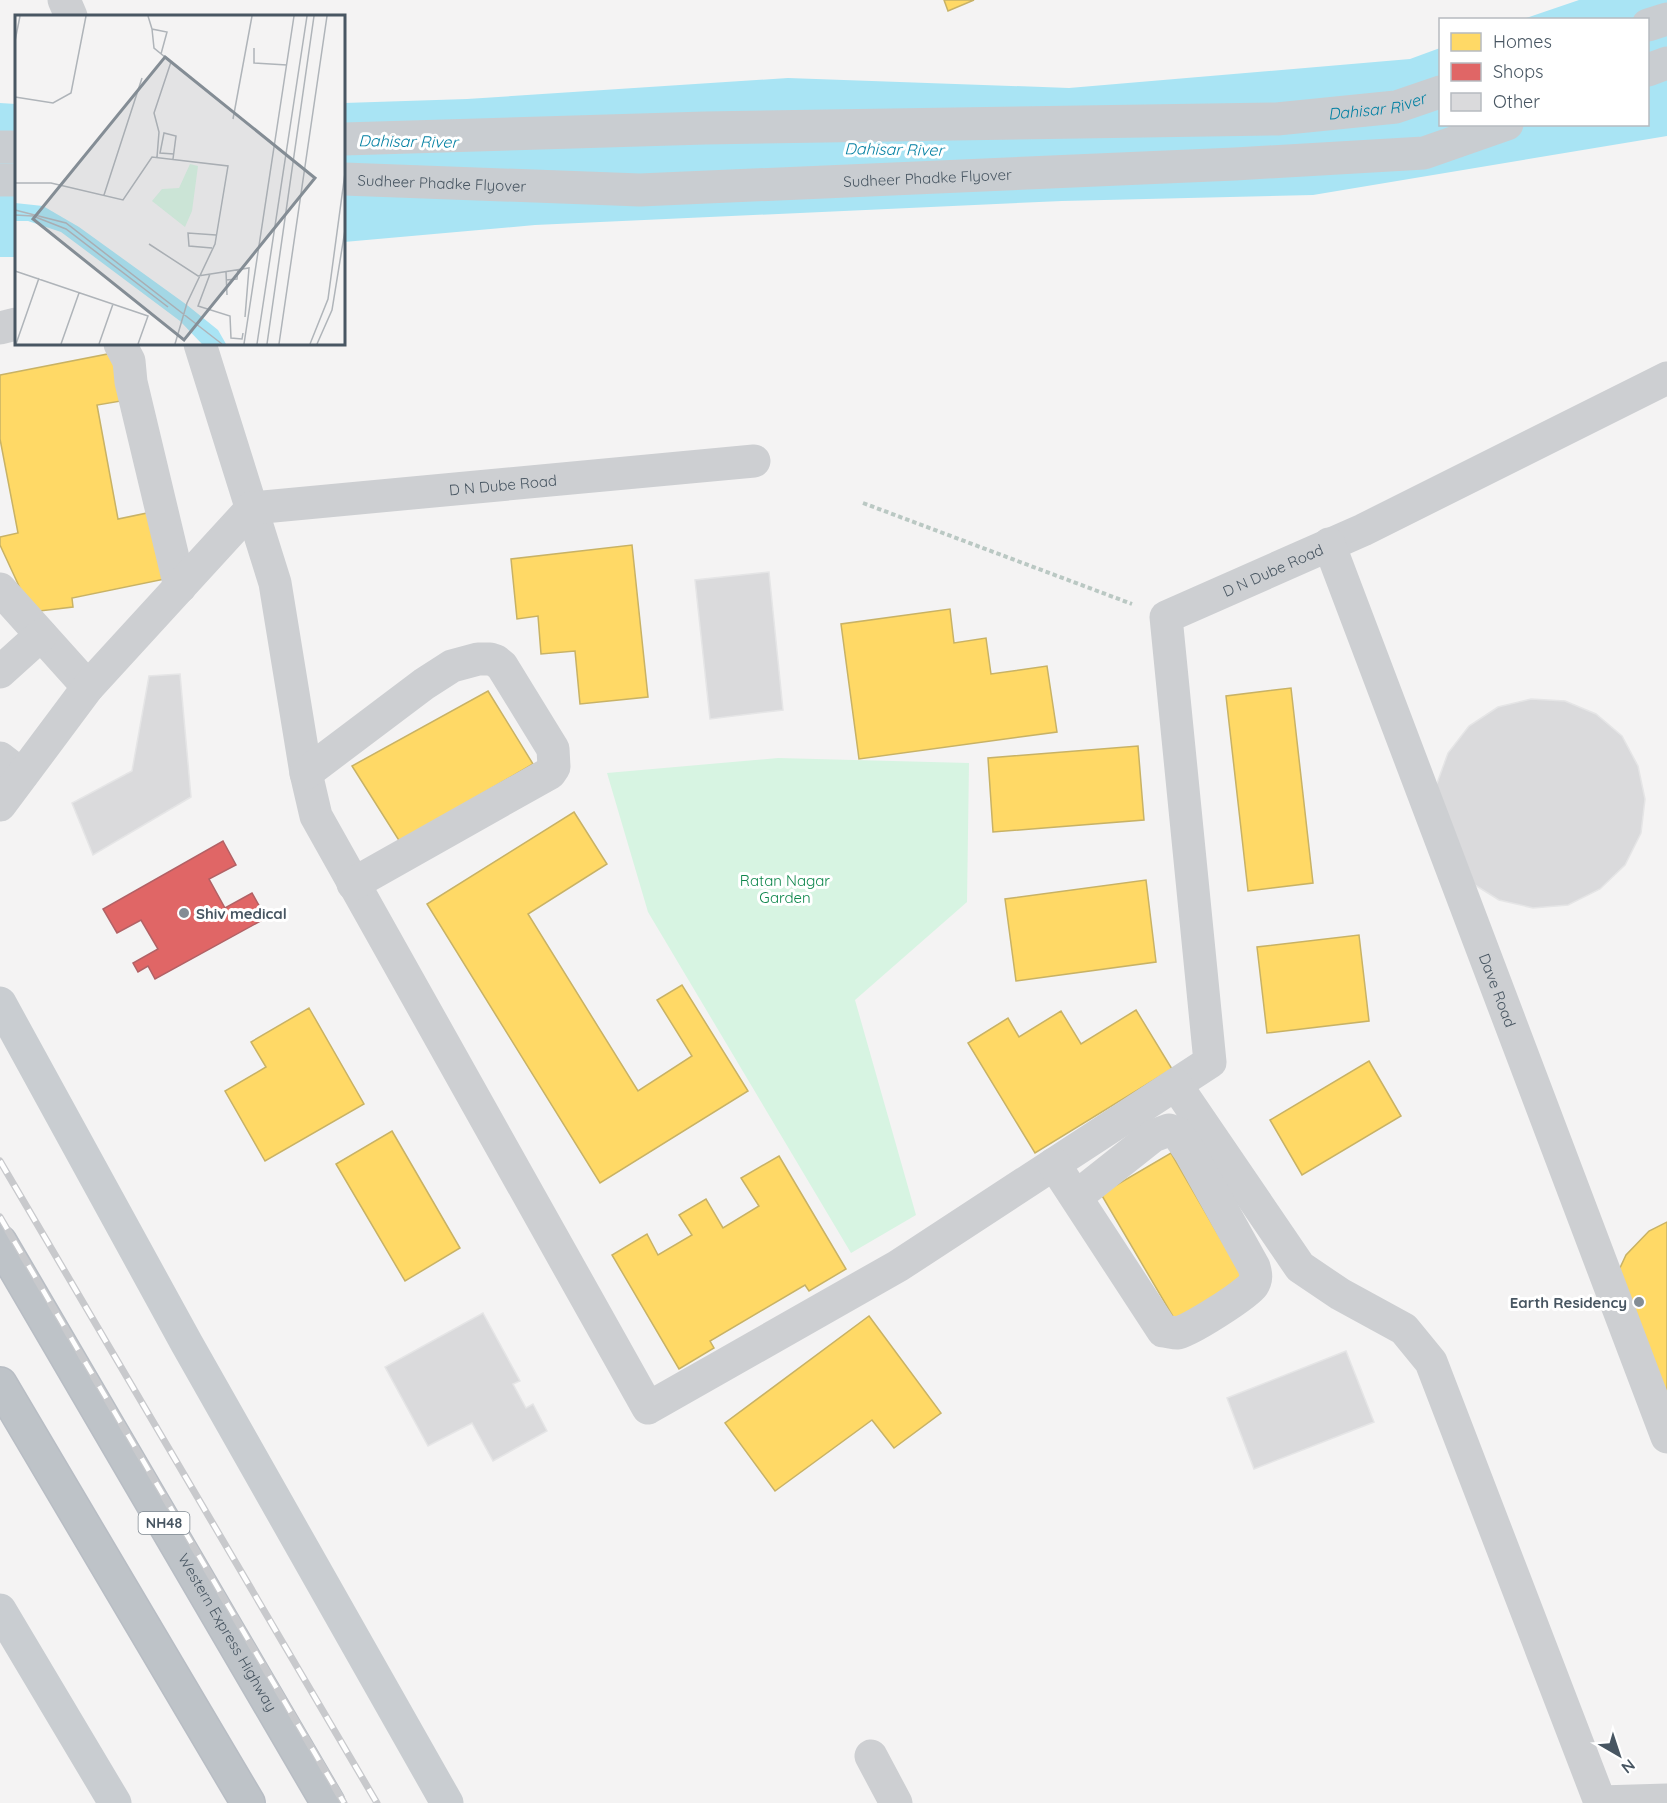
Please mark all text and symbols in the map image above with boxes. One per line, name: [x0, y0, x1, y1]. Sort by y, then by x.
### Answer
inset map: [15, 15, 345, 345]
legend: [1439, 18, 1649, 126]
text: Homes: [1493, 30, 1552, 53]
text: Shops: [1493, 60, 1544, 83]
water label: Dahisar River: [1327, 87, 1430, 124]
text: Other: [1493, 90, 1540, 113]
water label: Dahisar River: [358, 130, 460, 152]
water label: Dahisar River: [844, 138, 946, 160]
street label: Sudheer Phadke Flyover: [843, 164, 1012, 191]
street label: Sudheer Phadke Flyover: [357, 170, 527, 195]
street label: D N Dube Road: [448, 470, 558, 499]
street label: D N Dube Road: [1219, 539, 1326, 600]
park label: Ratan Nagar Garden: [740, 871, 830, 907]
place label: Shiv medical: [196, 904, 287, 923]
marker: Shiv medical: [177, 906, 191, 920]
street label: Dave Road: [1475, 951, 1520, 1030]
place label: Earth Residency: [1510, 1293, 1627, 1312]
marker: Earth Residency: [1632, 1295, 1646, 1309]
road number: NH48: [138, 1512, 190, 1534]
street label: Western Express Highway: [175, 1550, 282, 1715]
north arrow: [1589, 1725, 1649, 1785]
text: N: [1618, 1755, 1639, 1778]

